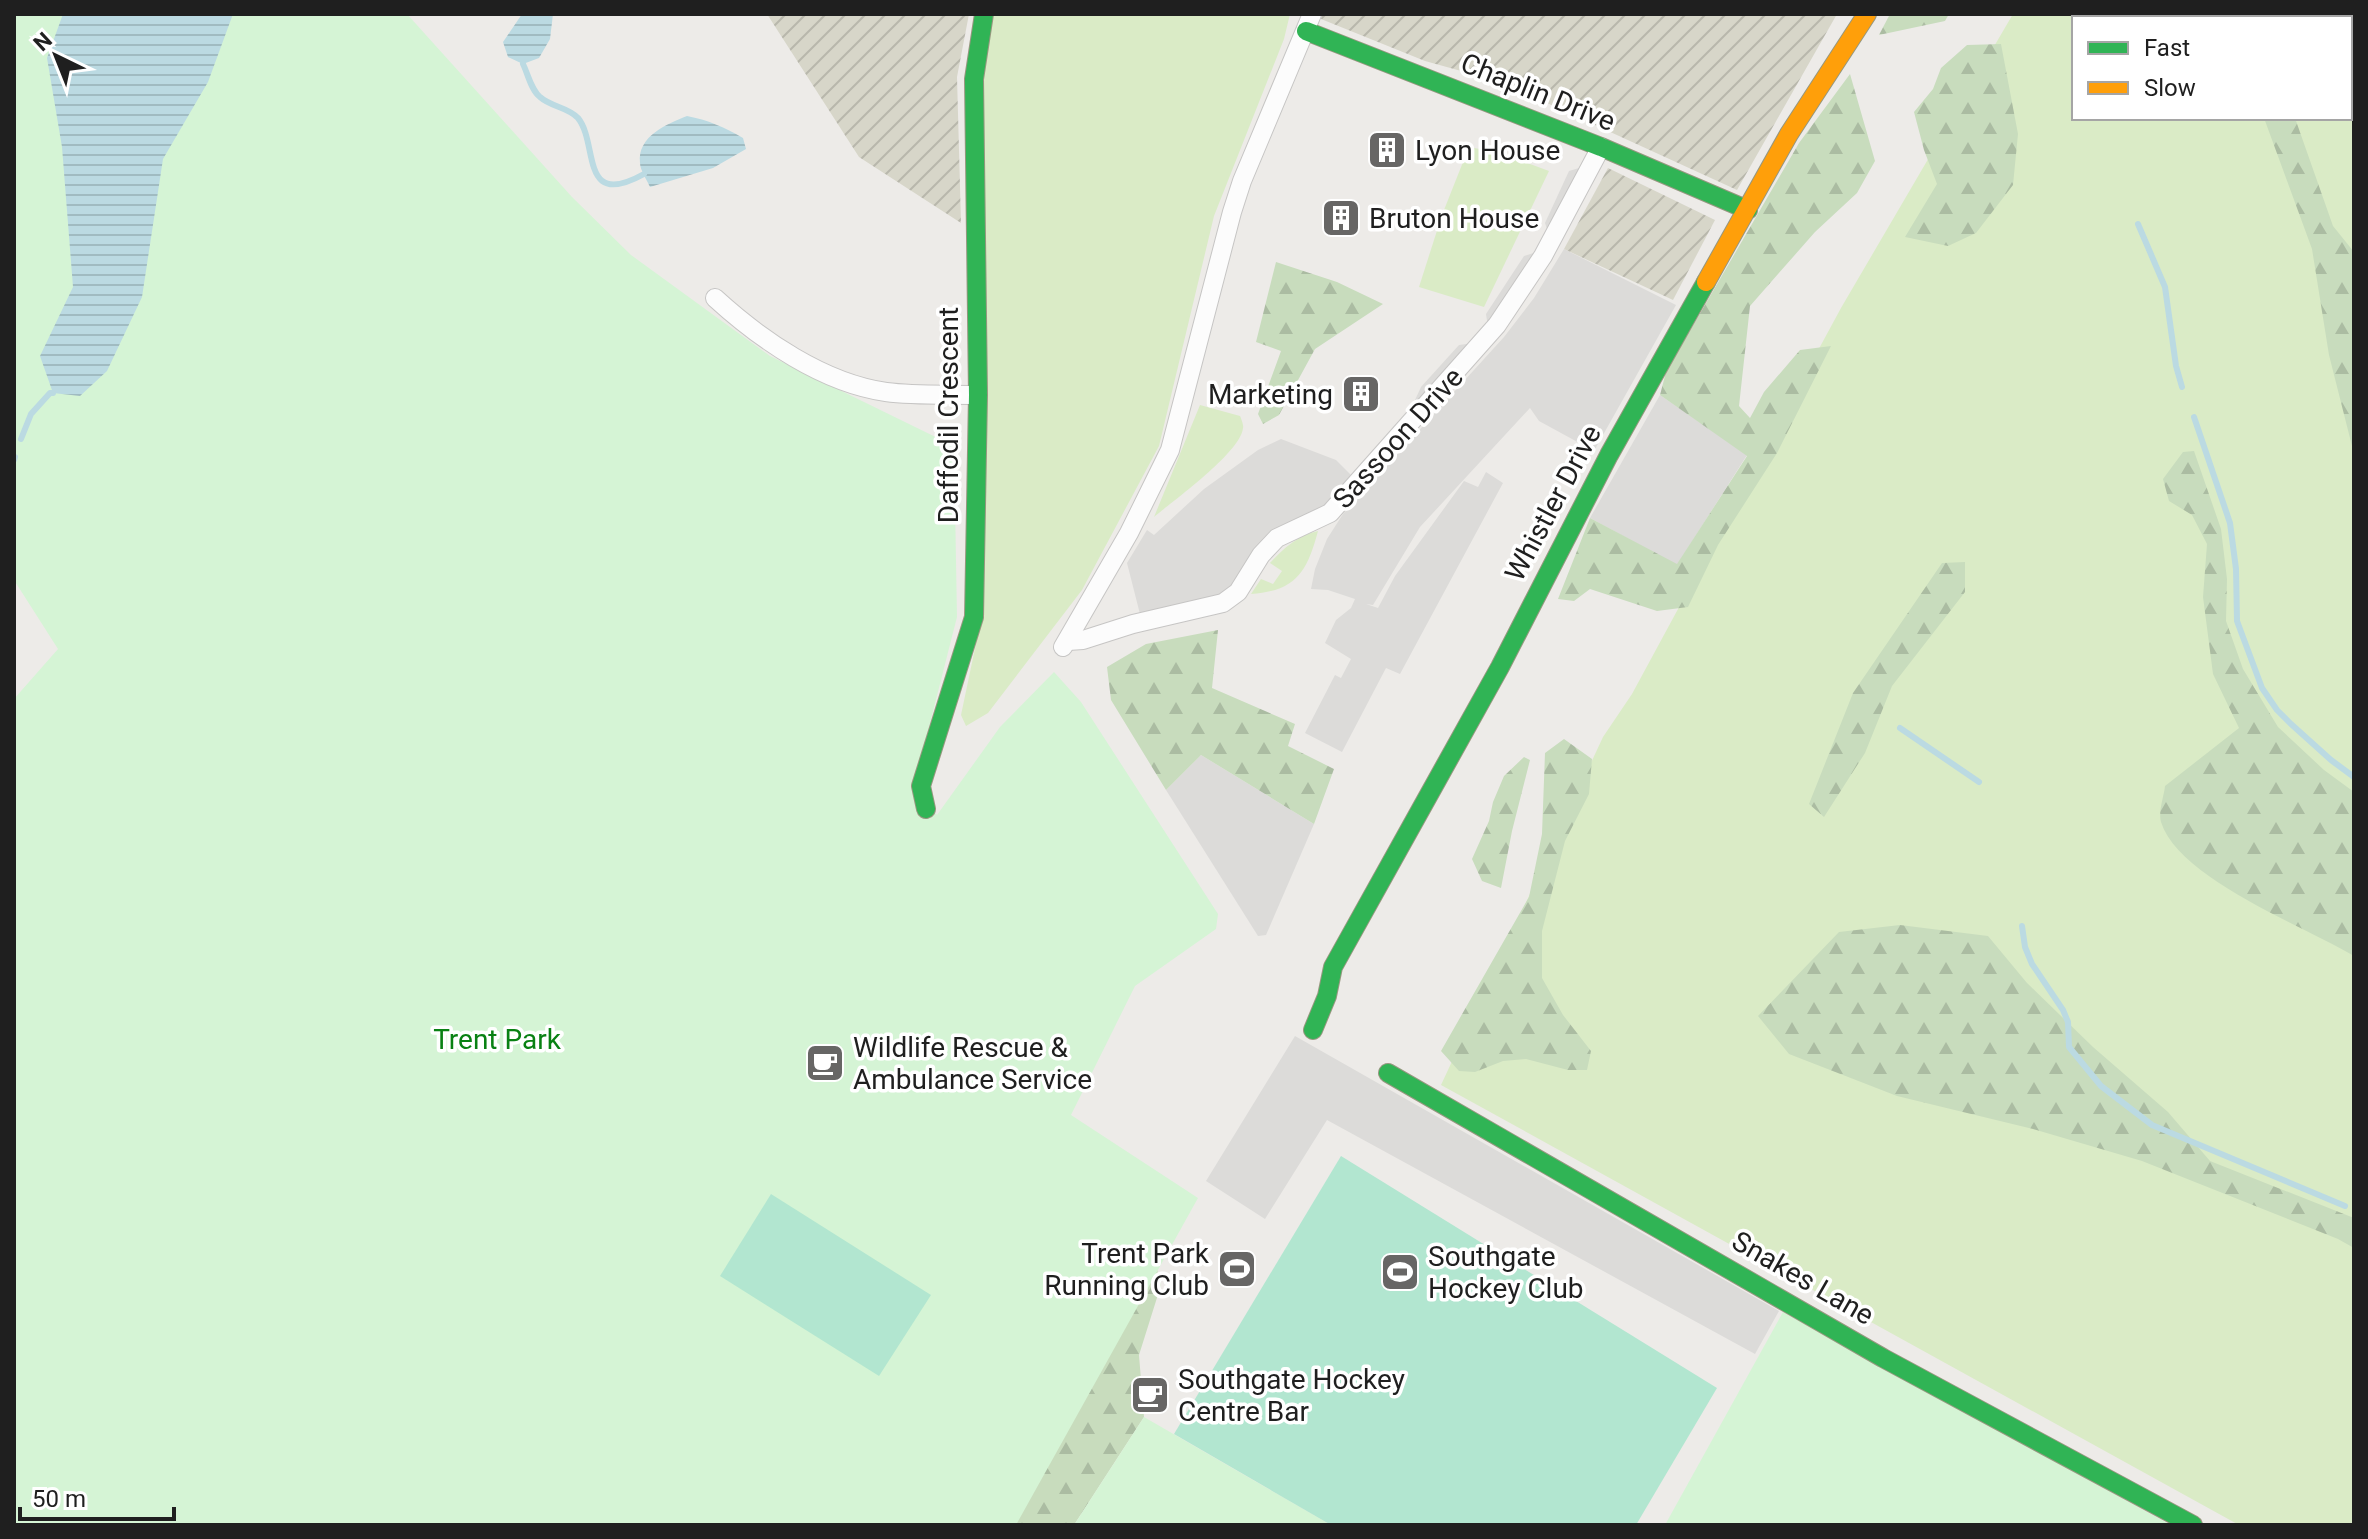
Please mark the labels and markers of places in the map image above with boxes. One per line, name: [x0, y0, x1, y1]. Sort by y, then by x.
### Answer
building icon: Lyon House: [1366, 129, 1408, 171]
place label: Lyon House: [1415, 134, 1560, 167]
building icon: Bruton House: [1320, 197, 1362, 239]
place label: Bruton House: [1369, 202, 1539, 235]
building icon: Marketing: [1340, 373, 1382, 415]
place label: Marketing: [1208, 378, 1333, 411]
place label: Wildlife Rescue & Ambulance Service: [853, 1031, 1092, 1096]
cafe icon: Wildlife Rescue & Ambulance Service: [804, 1042, 846, 1084]
place label: Trent Park Running Club: [1044, 1237, 1210, 1302]
place label: Southgate Hockey Club: [1428, 1240, 1584, 1305]
sports icon: Trent Park Running Club: [1216, 1248, 1258, 1290]
sports icon: Southgate Hockey Club: [1379, 1251, 1421, 1293]
place label: Southgate Hockey Centre Bar: [1178, 1363, 1405, 1428]
cafe icon: Southgate Hockey Centre Bar: [1129, 1374, 1171, 1416]

